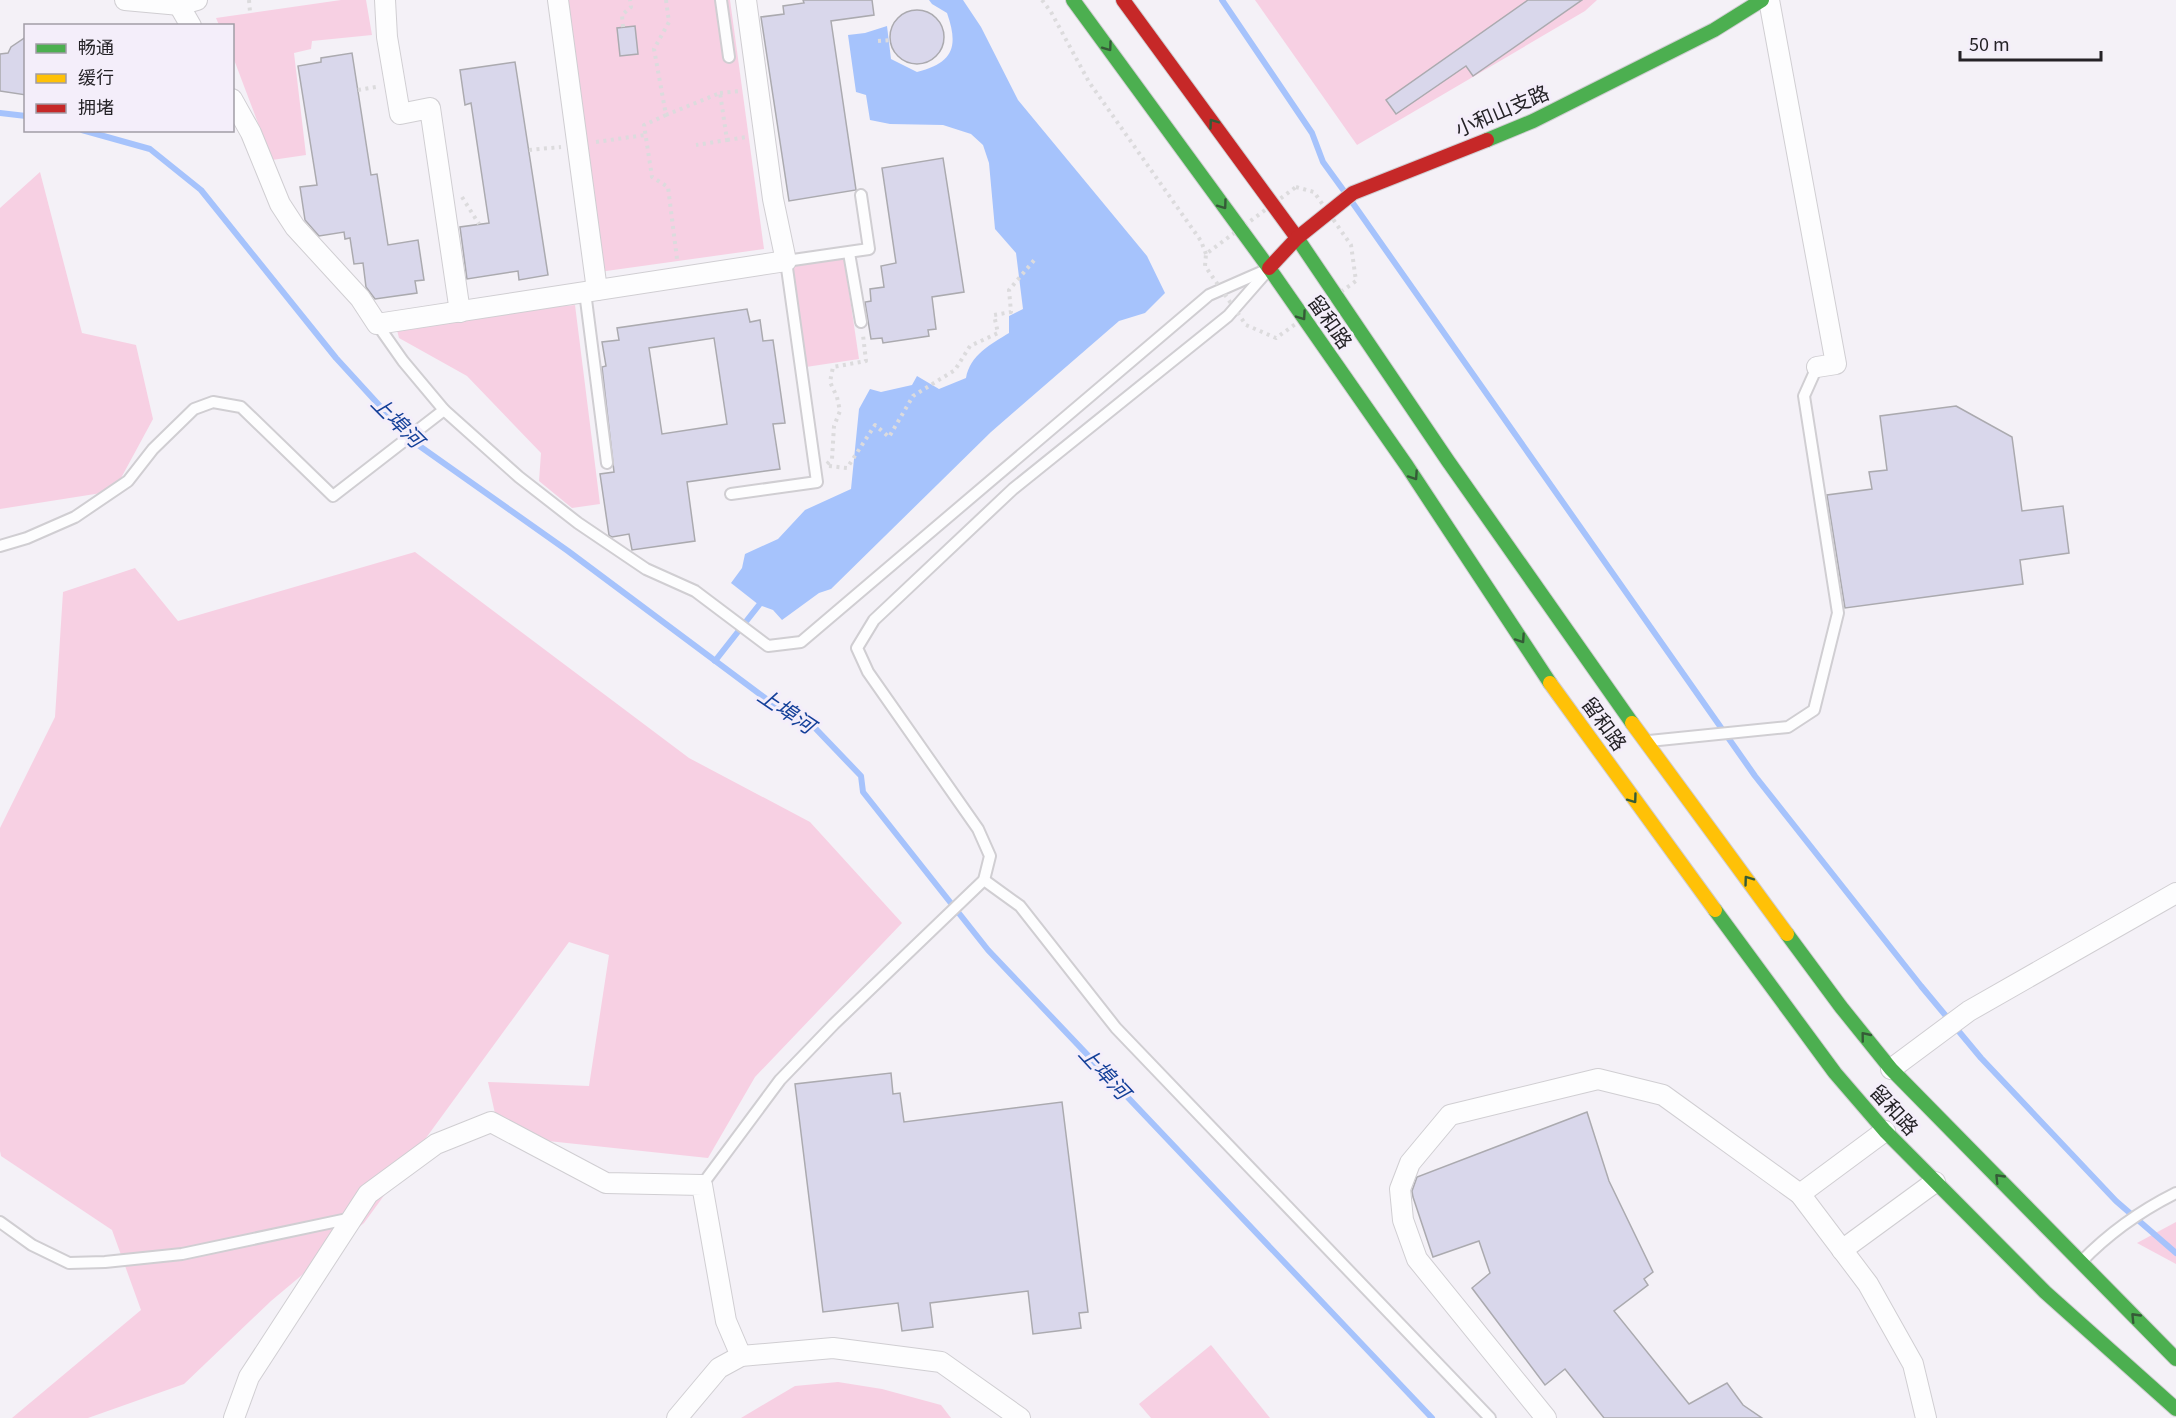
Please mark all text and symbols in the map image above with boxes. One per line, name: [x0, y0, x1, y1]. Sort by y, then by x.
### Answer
legend: [24, 24, 234, 132]
scale bar: [1960, 24, 2101, 62]
text: 50 m: [1969, 30, 2010, 56]
text: 畅通: [78, 33, 114, 59]
one-way arrow: [1100, 41, 1111, 52]
text: 缓行: [78, 63, 114, 89]
street label: 小和山支路: [1450, 77, 1553, 143]
text: 拥堵: [78, 93, 114, 119]
one-way arrow: [1209, 118, 1220, 129]
one-way arrow: [1215, 198, 1226, 209]
street label: 留和路: [1302, 288, 1360, 354]
one-way arrow: [1295, 310, 1306, 321]
water label: 上埠河: [366, 388, 434, 456]
one-way arrow: [1406, 470, 1417, 481]
one-way arrow: [1514, 633, 1526, 643]
water label: 上埠河: [753, 679, 825, 742]
street label: 留和路: [1576, 690, 1635, 756]
one-way arrow: [1626, 792, 1637, 803]
one-way arrow: [1744, 876, 1755, 887]
one-way arrow: [1861, 1032, 1872, 1043]
water label: 上埠河: [1073, 1038, 1141, 1108]
street label: 留和路: [1864, 1077, 1926, 1141]
one-way arrow: [1995, 1175, 2006, 1186]
one-way arrow: [2131, 1314, 2142, 1324]

